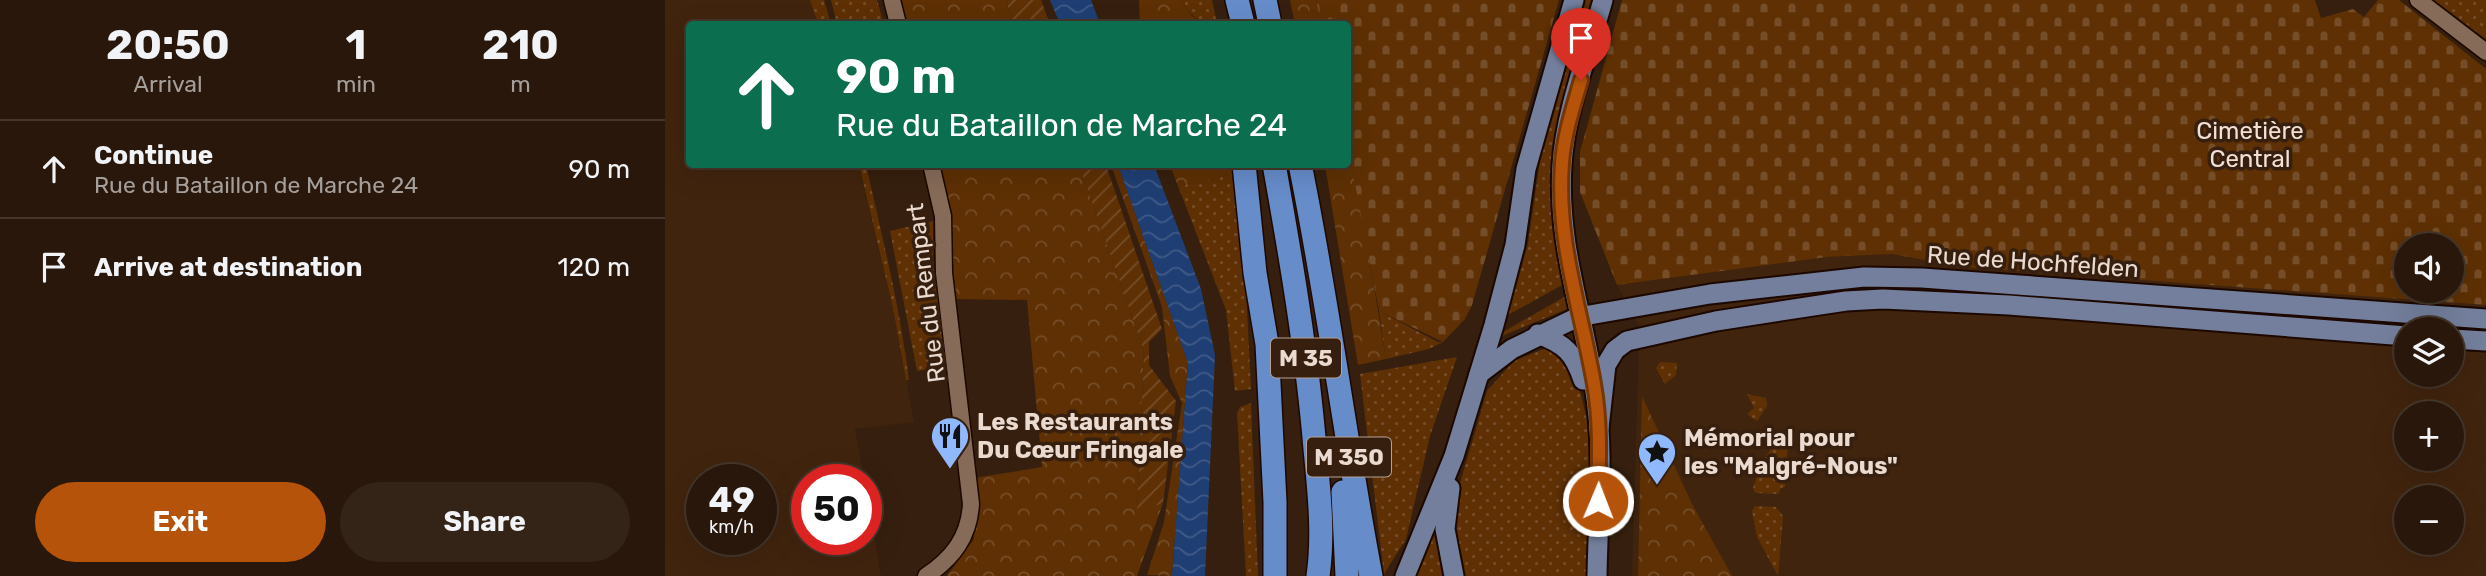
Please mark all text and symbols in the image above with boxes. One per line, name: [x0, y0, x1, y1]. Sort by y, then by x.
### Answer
pin: [1551, 8, 1611, 80]
icon: arrive: [1562, 19, 1600, 57]
text: 20:50: [106, 20, 230, 70]
text: 1: [346, 20, 366, 70]
text: 210: [482, 20, 559, 70]
text: 90 m: [836, 47, 956, 105]
icon: ahead: [721, 49, 812, 140]
text: Arrival: [134, 70, 203, 98]
text: min: [336, 70, 376, 98]
text: m: [510, 70, 531, 98]
text: Rue du Bataillon de Marche 24: [836, 106, 1287, 144]
park label: Cimetière Central: [2196, 117, 2304, 173]
text: Continue: [94, 140, 213, 171]
icon: ahead: [35, 150, 73, 188]
text: 90 m: [569, 154, 630, 185]
text: Rue du Bataillon de Marche 24: [94, 171, 418, 199]
street label: Rue du Rempart: [901, 202, 951, 384]
map controls: [2394, 233, 2464, 555]
button: sound: [2394, 233, 2464, 303]
street label: Rue de Hochfelden: [1926, 241, 2140, 283]
icon: arrive: [35, 248, 73, 286]
text: Arrive at destination: [94, 252, 362, 283]
text: 120 m: [558, 252, 630, 283]
button: layers: [2394, 317, 2464, 387]
road number: M 35: [1271, 338, 1341, 378]
button: +: [2394, 401, 2464, 471]
place label: Les Restaurants Du Cœur Fringale: [977, 408, 1184, 464]
restaurant icon: Les Restaurants Du Cœur Fringale: [929, 415, 971, 470]
place label: Mémorial pour les "Malgré-Nous": [1684, 424, 1898, 480]
place icon: Mémorial pour les "Malgré-Nous": [1636, 431, 1678, 486]
road number: M 350: [1307, 438, 1391, 477]
speed limit sign: 50: [791, 464, 882, 555]
position arrow: [1561, 464, 1635, 538]
text: 49: [708, 479, 755, 521]
button: Exit: [35, 482, 326, 562]
button: Share: [340, 482, 630, 562]
button: −: [2394, 485, 2464, 555]
text: km/h: [709, 516, 754, 538]

